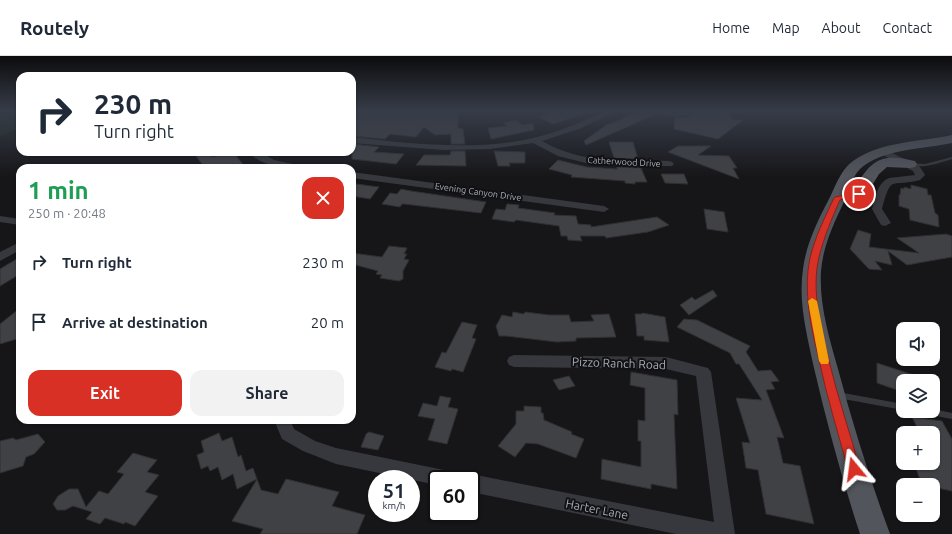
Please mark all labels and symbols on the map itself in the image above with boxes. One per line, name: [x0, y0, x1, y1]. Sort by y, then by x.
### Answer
street label: Catherwood Drive: [587, 155, 661, 169]
pin: [842, 177, 876, 211]
street label: Evening Canyon Drive: [434, 181, 522, 203]
street label: Pizzo Ranch Road: [572, 355, 666, 371]
position arrow: [833, 448, 875, 490]
speed limit sign: 60: [428, 470, 480, 522]
street label: Harter Lane: [565, 497, 629, 521]

